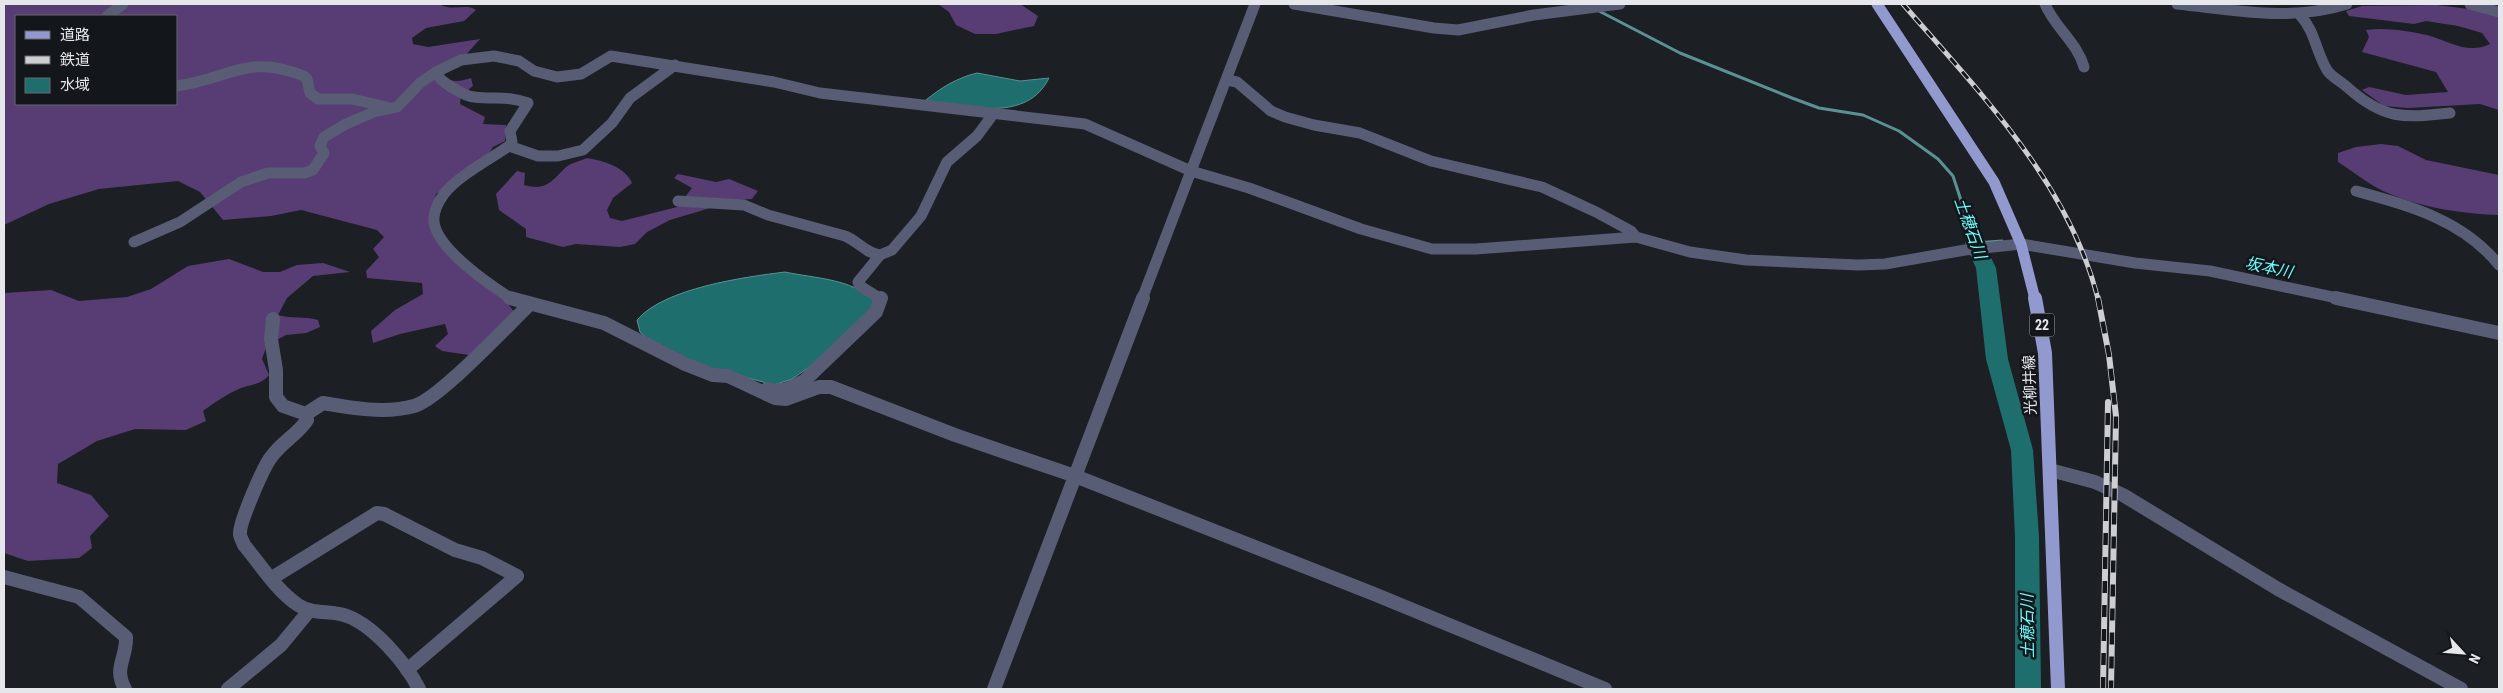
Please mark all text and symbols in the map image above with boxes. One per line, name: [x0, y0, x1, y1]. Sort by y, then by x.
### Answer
legend: [15, 15, 178, 105]
text: 道路: [60, 26, 90, 44]
text: 鉄道: [60, 51, 90, 69]
text: 水域: [60, 76, 90, 94]
water label: 土穂石川: [1951, 195, 1991, 263]
water label: 坂本川: [2243, 253, 2296, 282]
road number: 22: [2030, 314, 2054, 336]
street label: 光柳井線: [2020, 355, 2040, 415]
water label: 土穂石川: [2017, 592, 2038, 658]
north arrow: [2438, 628, 2488, 678]
text: N: [2466, 651, 2484, 666]

